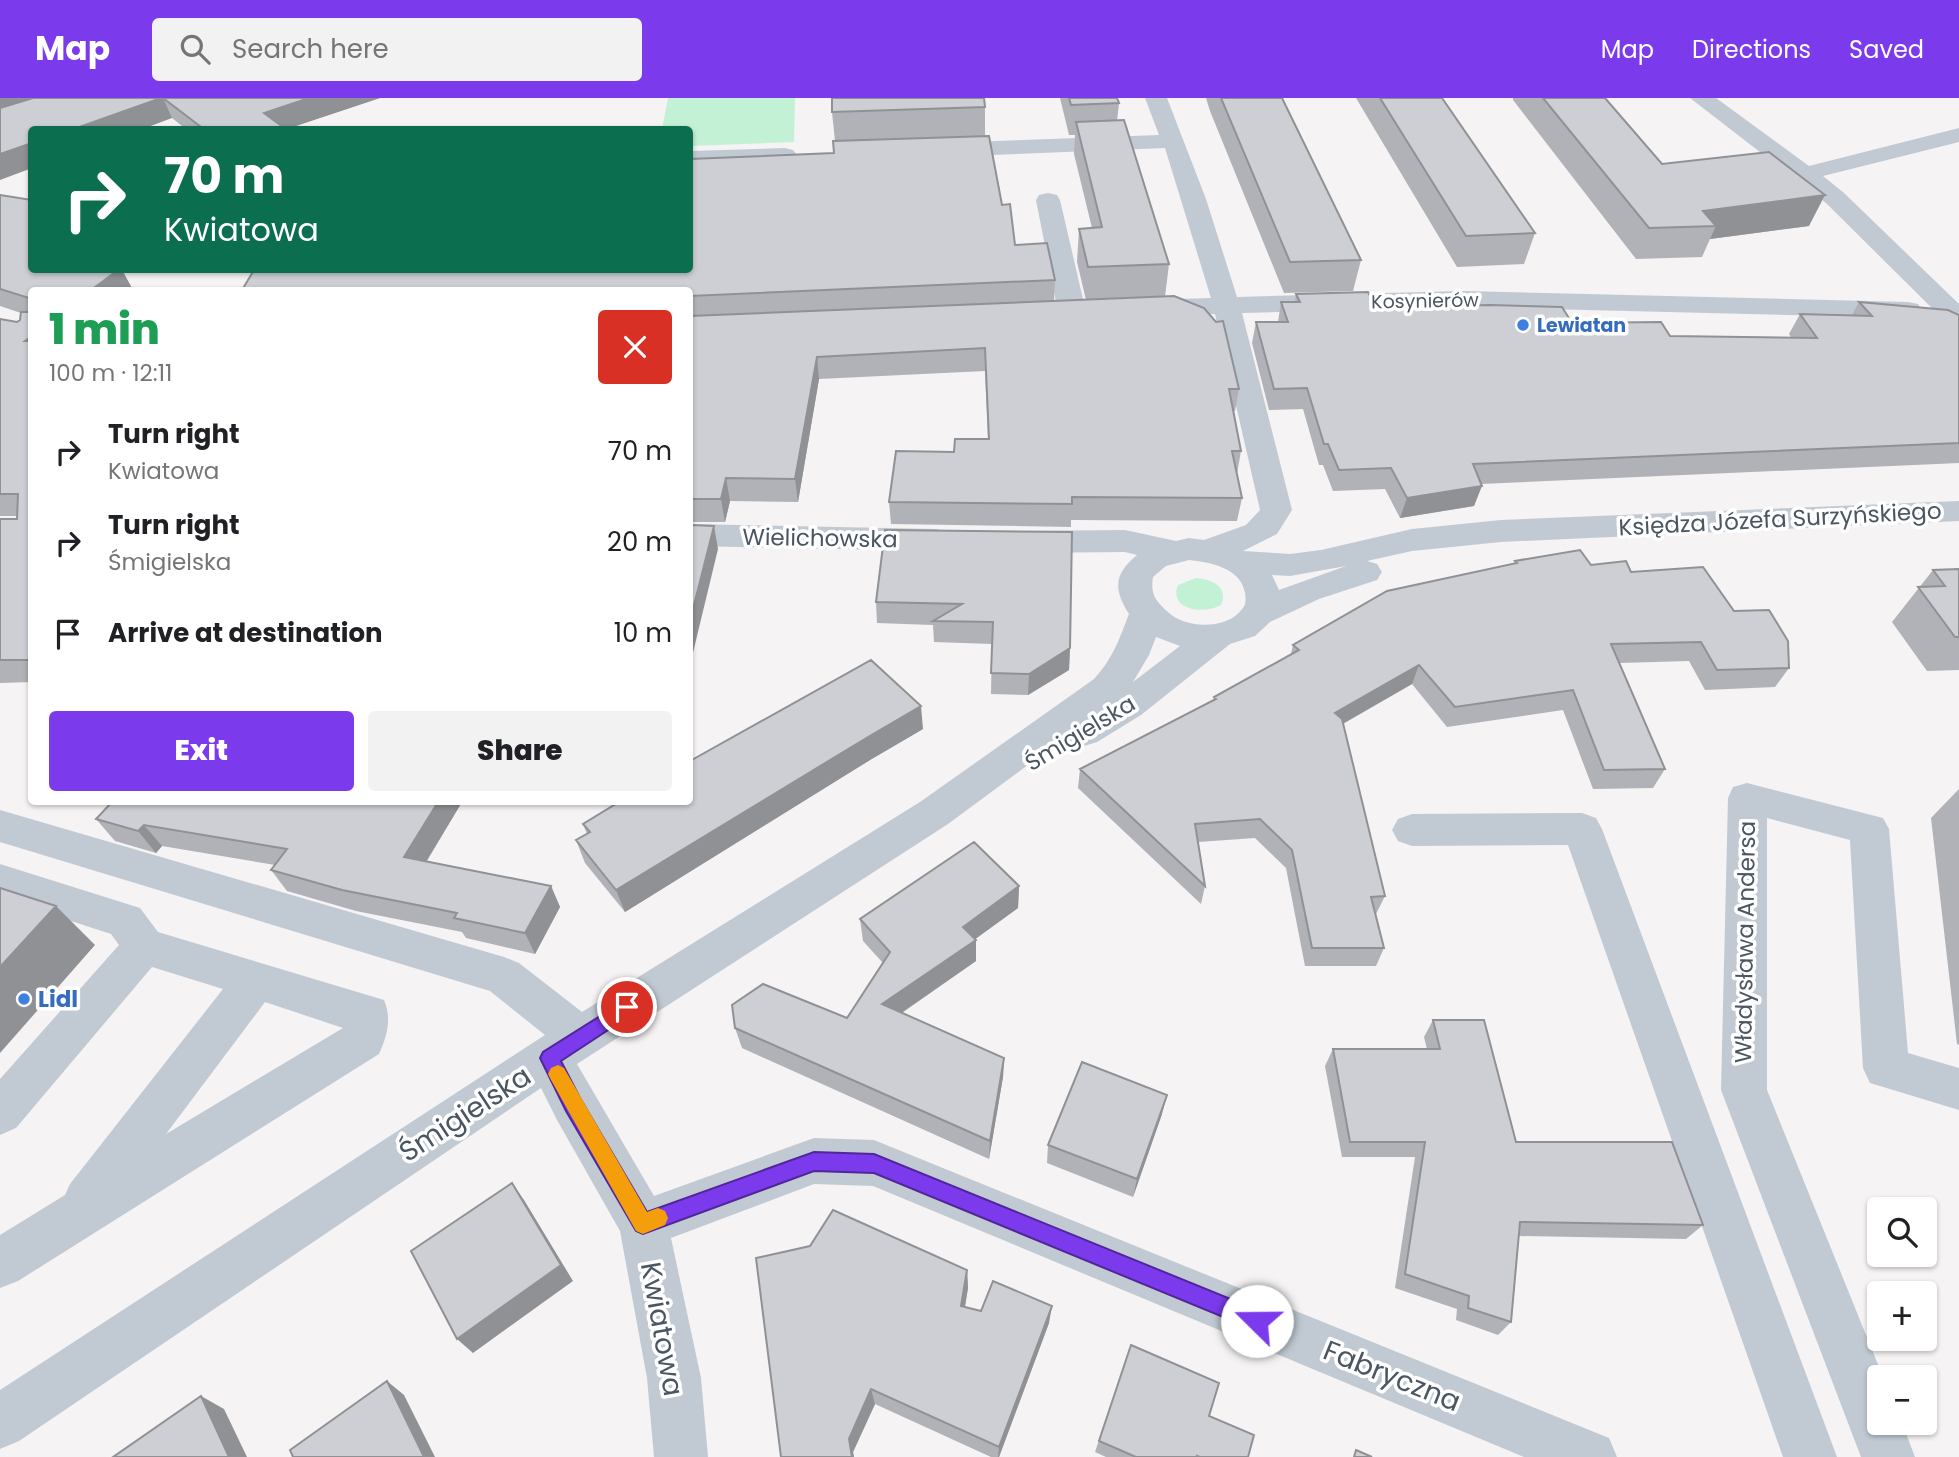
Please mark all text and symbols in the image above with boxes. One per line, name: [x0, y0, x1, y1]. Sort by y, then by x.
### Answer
search box: [152, 18, 642, 81]
text: Map: [35, 25, 110, 72]
icon: search: [176, 30, 214, 68]
text: Search here: [232, 31, 389, 67]
text: Map: [1601, 33, 1654, 66]
text: Directions: [1692, 33, 1811, 66]
text: Saved: [1849, 33, 1924, 66]
text: 70 m: [164, 142, 284, 210]
icon: right: [49, 154, 140, 245]
text: Kwiatowa: [164, 207, 319, 252]
street label: Kosynierów: [1371, 287, 1479, 315]
text: 1 min: [49, 300, 160, 359]
button: close: [598, 310, 672, 384]
place label: Lewiatan: [1537, 312, 1626, 339]
marker: Lewiatan: [1515, 317, 1531, 333]
text: 100 m · 12:11: [49, 357, 172, 389]
text: Turn right: [108, 416, 240, 452]
icon: right: [49, 433, 87, 471]
text: 70 m: [608, 433, 672, 469]
text: Kwiatowa: [108, 455, 219, 487]
street label: Księdza Józefa Surzyńskiego: [1618, 495, 1942, 543]
text: Turn right: [108, 507, 240, 543]
street label: Wielichowska: [742, 521, 898, 555]
icon: right: [49, 524, 87, 562]
text: 20 m: [607, 524, 672, 560]
text: Śmigielska: [108, 546, 231, 578]
icon: arrive: [49, 615, 87, 653]
text: Arrive at destination: [108, 615, 383, 651]
text: 10 m: [614, 615, 672, 651]
street label: Śmigielska: [1019, 688, 1141, 778]
button: Exit: [49, 711, 354, 791]
button: Share: [368, 711, 672, 791]
street label: Władysława Andersa: [1727, 821, 1763, 1063]
pin: [597, 977, 657, 1037]
place label: Lidl: [38, 983, 78, 1015]
icon: arrive: [608, 988, 646, 1026]
marker: Lidl: [16, 991, 32, 1007]
street label: Śmigielska: [391, 1057, 539, 1171]
map controls: [1867, 1197, 1937, 1435]
button: search: [1867, 1197, 1937, 1267]
street label: Kwiatowa: [631, 1259, 693, 1399]
button: +: [1867, 1281, 1937, 1351]
position arrow: [1220, 1284, 1294, 1358]
street label: Fabryczna: [1318, 1331, 1466, 1421]
button: −: [1867, 1365, 1937, 1435]

